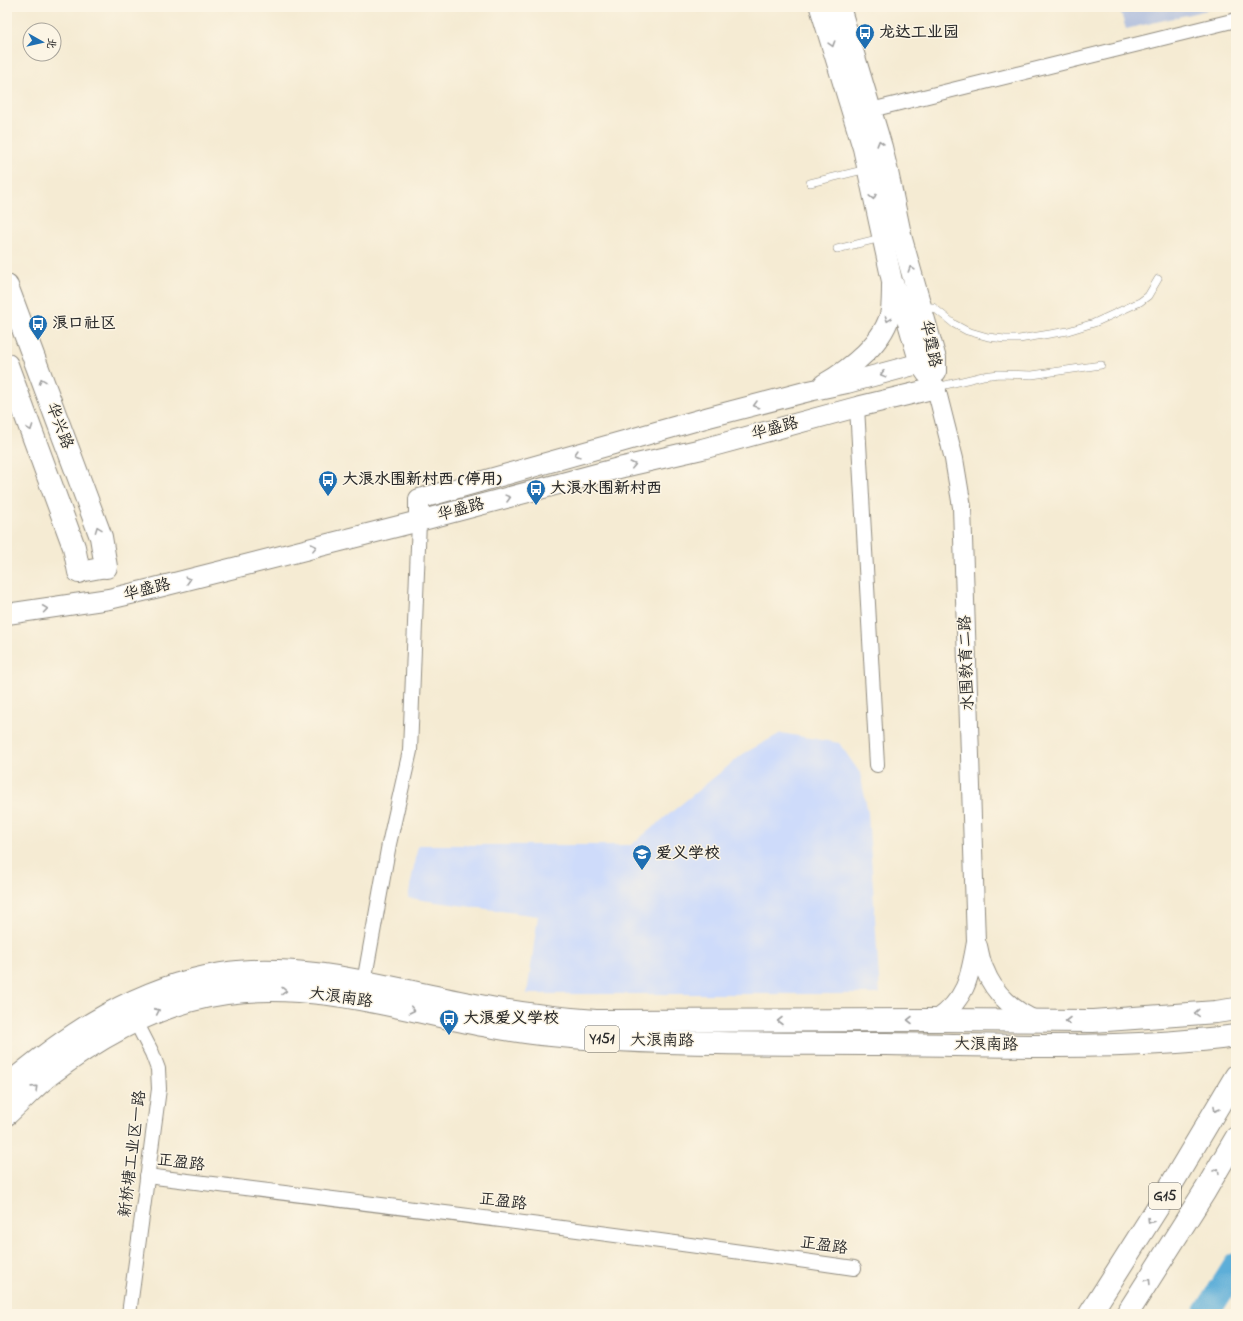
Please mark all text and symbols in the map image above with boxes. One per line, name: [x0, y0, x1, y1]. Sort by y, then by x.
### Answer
place label: 龙达工业园: [879, 21, 959, 45]
north arrow: [22, 22, 62, 62]
bus stop icon: 龙达工业园: [854, 22, 876, 50]
text: 北: [42, 37, 60, 50]
one-way arrow: [827, 41, 836, 48]
one-way arrow: [876, 140, 885, 147]
one-way arrow: [869, 193, 877, 200]
one-way arrow: [907, 266, 916, 273]
place label: 浪口社区: [52, 312, 116, 336]
bus stop icon: 浪口社区: [27, 313, 49, 341]
one-way arrow: [884, 316, 893, 323]
street label: 华霆路: [913, 318, 947, 370]
one-way arrow: [879, 369, 886, 378]
one-way arrow: [39, 378, 47, 385]
street label: 华兴路: [39, 399, 79, 453]
one-way arrow: [753, 400, 760, 409]
street label: 华盛路: [749, 411, 801, 447]
one-way arrow: [25, 424, 34, 431]
one-way arrow: [574, 450, 580, 458]
one-way arrow: [630, 461, 636, 469]
place label: 大浪水围新村西 (停用): [342, 468, 502, 492]
bus stop icon: 大浪水围新村西 (停用): [317, 469, 339, 497]
place label: 大浪水围新村西: [550, 477, 662, 501]
bus stop icon: 大浪水围新村西: [525, 478, 547, 506]
street label: 华盛路: [435, 492, 487, 528]
one-way arrow: [504, 494, 511, 503]
one-way arrow: [94, 525, 102, 532]
one-way arrow: [310, 543, 317, 552]
street label: 华盛路: [121, 573, 173, 607]
one-way arrow: [185, 576, 191, 584]
one-way arrow: [42, 605, 48, 614]
street label: 水围教育二路: [953, 615, 981, 711]
place label: 爱义学校: [656, 842, 720, 866]
school or university icon: 爱义学校: [631, 843, 653, 871]
street label: 大浪南路: [308, 982, 374, 1014]
one-way arrow: [281, 987, 287, 995]
one-way arrow: [409, 1005, 416, 1013]
place label: 大浪爱义学校: [463, 1007, 559, 1031]
one-way arrow: [152, 1008, 160, 1016]
bus stop icon: 大浪爱义学校: [438, 1008, 460, 1036]
one-way arrow: [1194, 1009, 1200, 1018]
one-way arrow: [777, 1016, 783, 1025]
one-way arrow: [907, 1016, 913, 1024]
one-way arrow: [1065, 1017, 1071, 1025]
road number: Y151: [585, 1026, 619, 1052]
street label: 大浪南路: [630, 1028, 694, 1054]
street label: 大浪南路: [954, 1032, 1018, 1058]
one-way arrow: [30, 1085, 38, 1092]
street label: 新桥塘工业区一路: [113, 1089, 153, 1219]
one-way arrow: [1214, 1105, 1221, 1112]
street label: 正盈路: [156, 1148, 206, 1178]
one-way arrow: [1212, 1168, 1219, 1175]
road number: G15: [1149, 1183, 1181, 1209]
street label: 正盈路: [478, 1187, 528, 1217]
one-way arrow: [1147, 1217, 1154, 1224]
street label: 正盈路: [799, 1231, 849, 1261]
one-way arrow: [1143, 1278, 1151, 1285]

